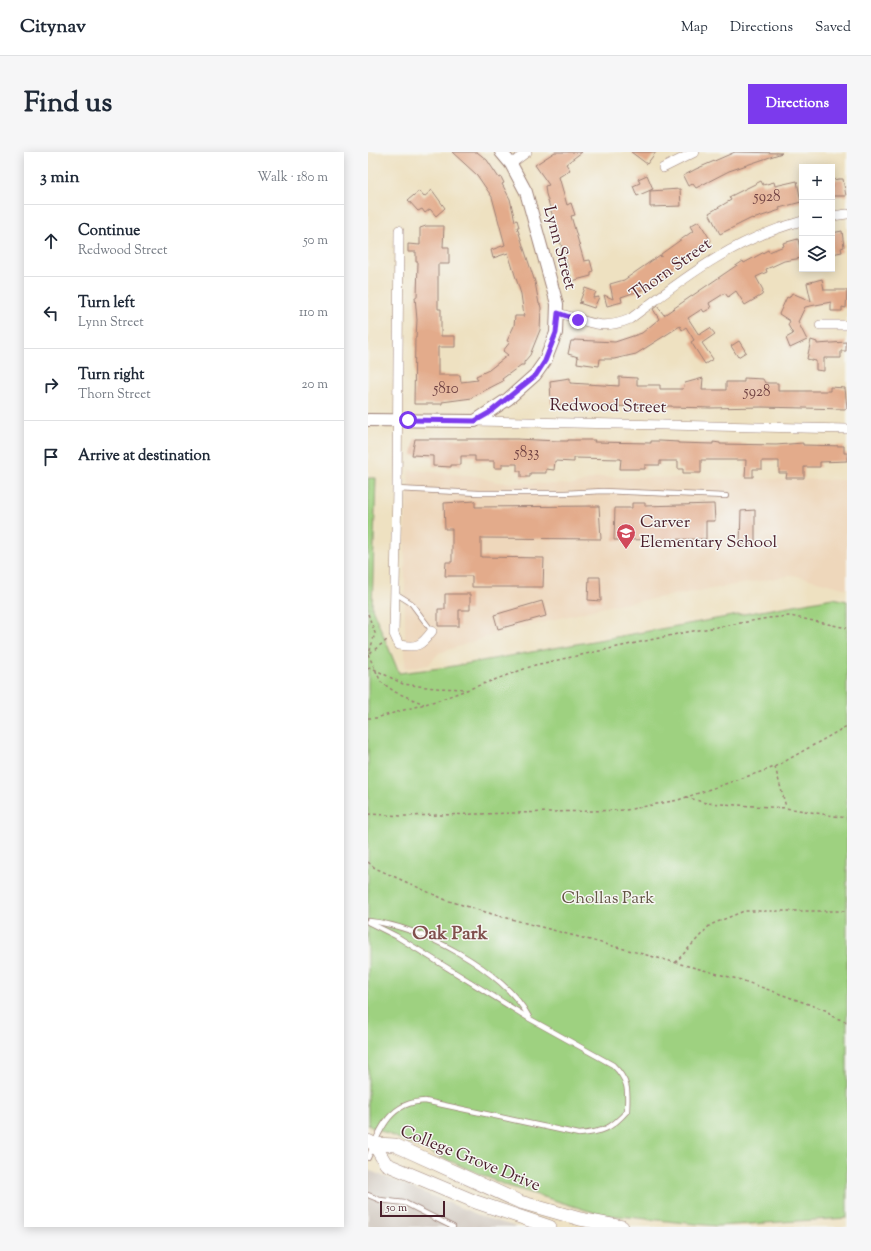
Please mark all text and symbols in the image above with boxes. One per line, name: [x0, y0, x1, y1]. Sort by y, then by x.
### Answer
text: Citynav: [20, 14, 86, 41]
text: Map: [681, 18, 708, 38]
text: Directions: [730, 18, 793, 38]
text: Saved: [815, 18, 851, 38]
text: Find us: [24, 84, 112, 124]
button: Directions: [748, 84, 847, 124]
map controls: [799, 164, 835, 272]
button: +: [799, 164, 835, 200]
text: 3 min: [40, 166, 79, 190]
text: Walk · 180 m: [257, 169, 328, 187]
house number: 5928: [753, 187, 780, 208]
button: −: [799, 200, 835, 236]
street label: Lynn Street: [536, 203, 582, 293]
text: Continue: [78, 221, 140, 242]
icon: ahead: [40, 230, 62, 252]
text: 50 m: [303, 232, 328, 250]
street label: Thorn Street: [625, 233, 717, 307]
button: layers: [799, 236, 835, 272]
text: Redwood Street: [78, 242, 167, 260]
text: Turn left: [78, 293, 135, 314]
icon: left: [40, 302, 62, 324]
text: 110 m: [299, 304, 328, 322]
route end: [569, 311, 587, 329]
text: Lynn Street: [78, 314, 144, 332]
text: Turn right: [78, 365, 144, 386]
icon: right: [40, 374, 62, 396]
text: 20 m: [302, 376, 328, 394]
house number: 5810: [432, 379, 459, 400]
house number: 5928: [743, 382, 770, 403]
text: Thorn Street: [78, 386, 151, 404]
street label: Redwood Street: [549, 394, 667, 420]
route start: [399, 411, 417, 429]
house number: 5833: [514, 443, 539, 464]
icon: arrive: [40, 446, 62, 468]
text: Arrive at destination: [78, 446, 211, 467]
place label: Carver Elementary School: [640, 511, 777, 555]
school or university icon: Carver Elementary School: [615, 522, 637, 550]
park label: Chollas Park: [562, 887, 654, 911]
district label: Oak Park: [412, 921, 488, 948]
street label: College Grove Drive: [396, 1120, 544, 1198]
scale bar: [380, 1199, 445, 1218]
text: 50 m: [386, 1200, 407, 1216]

